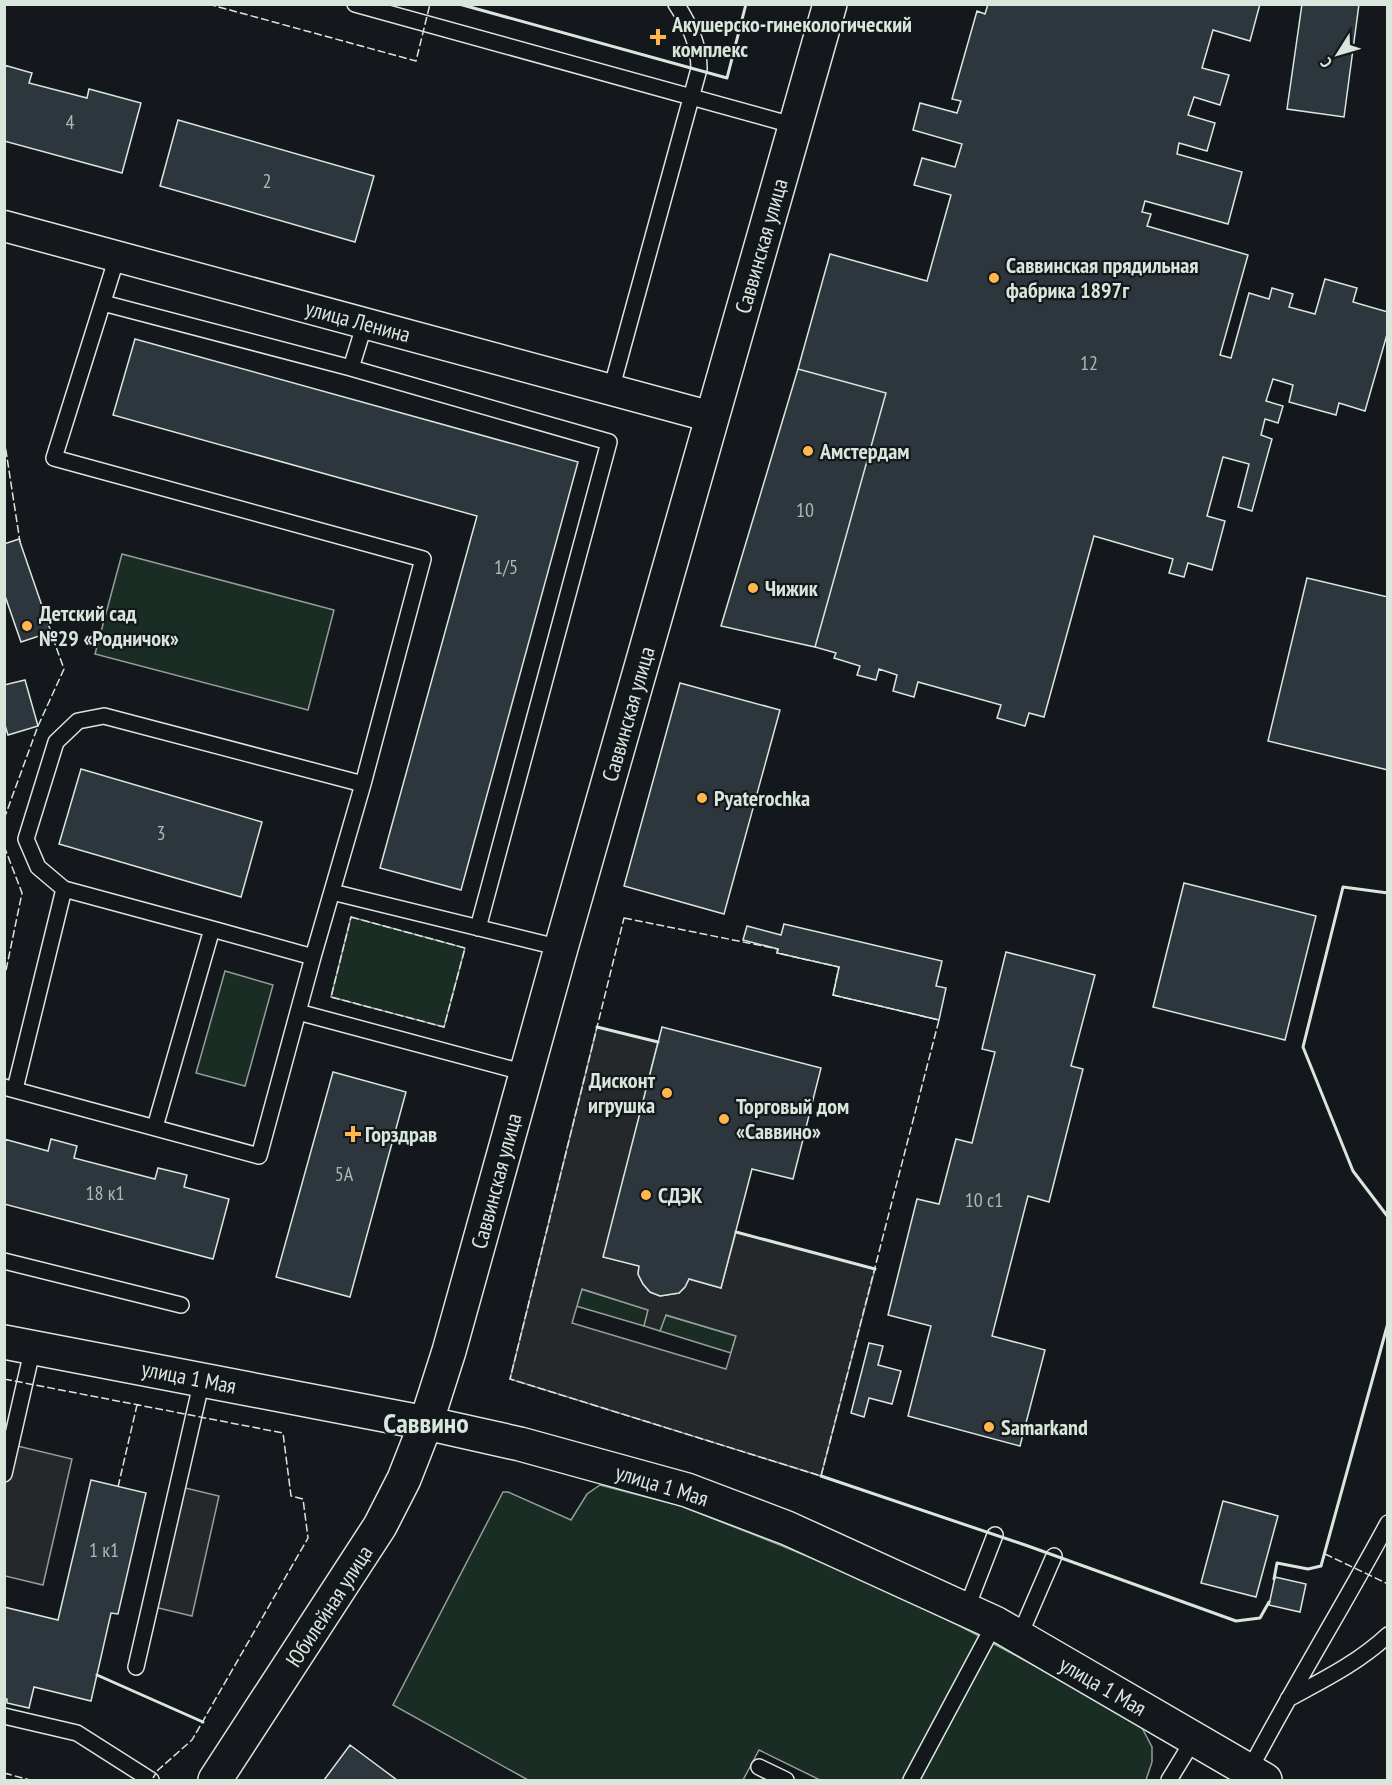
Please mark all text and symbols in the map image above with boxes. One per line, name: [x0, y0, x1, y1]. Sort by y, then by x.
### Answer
place label: Акушерско-гинекологический комплекс: [671, 10, 912, 63]
north arrow: [1308, 24, 1368, 84]
marker: Акушерско-гинекологический комплекс: [649, 28, 667, 46]
text: С: [1315, 54, 1336, 72]
house number: 4: [66, 109, 75, 135]
house number: 2: [263, 168, 272, 194]
street label: Саввинская улица: [728, 175, 794, 317]
place label: Саввинская прядильная фабрика 1897г: [1006, 251, 1199, 304]
marker: Саввинская прядильная фабрика 1897г: [987, 271, 1001, 285]
street label: улица Ленина: [302, 294, 414, 348]
house number: 12: [1080, 350, 1098, 376]
place label: Амстердам: [819, 437, 909, 465]
marker: Амстердам: [801, 444, 815, 458]
house number: 10: [796, 497, 814, 523]
house number: 1/5: [494, 554, 518, 580]
place label: Чижик: [765, 574, 819, 602]
marker: Чижик: [746, 581, 760, 595]
place label: Детский сад №29 «Родничок»: [39, 599, 179, 652]
marker: Детский сад №29 «Родничок»: [20, 619, 34, 633]
street label: Саввинская улица: [595, 643, 661, 785]
place label: Pyaterochka: [714, 784, 810, 812]
marker: Pyaterochka: [695, 791, 709, 805]
house number: 3: [157, 820, 166, 846]
place label: Дисконт игрушка: [588, 1066, 655, 1119]
marker: Дисконт игрушка: [660, 1086, 674, 1100]
place label: Торговый дом «Саввино»: [736, 1092, 849, 1145]
street label: Саввинская улица: [464, 1110, 528, 1252]
marker: Торговый дом «Саввино»: [717, 1112, 731, 1126]
place label: Горздрав: [365, 1120, 437, 1148]
marker: Горздрав: [346, 1127, 360, 1141]
house number: 5А: [335, 1161, 354, 1187]
house number: 18 к1: [86, 1180, 124, 1206]
place label: СДЭК: [658, 1181, 703, 1209]
house number: 10 с1: [965, 1187, 1003, 1213]
marker: СДЭК: [639, 1188, 653, 1202]
street label: улица 1 Мая: [139, 1354, 239, 1400]
district label: Саввино: [383, 1404, 469, 1441]
place label: Samarkand: [1001, 1413, 1088, 1441]
marker: Samarkand: [982, 1420, 996, 1434]
street label: улица 1 Мая: [612, 1458, 712, 1512]
house number: 1 к1: [89, 1537, 119, 1563]
street label: Юбилейная улица: [279, 1540, 379, 1672]
street label: улица 1 Мая: [1055, 1650, 1151, 1722]

